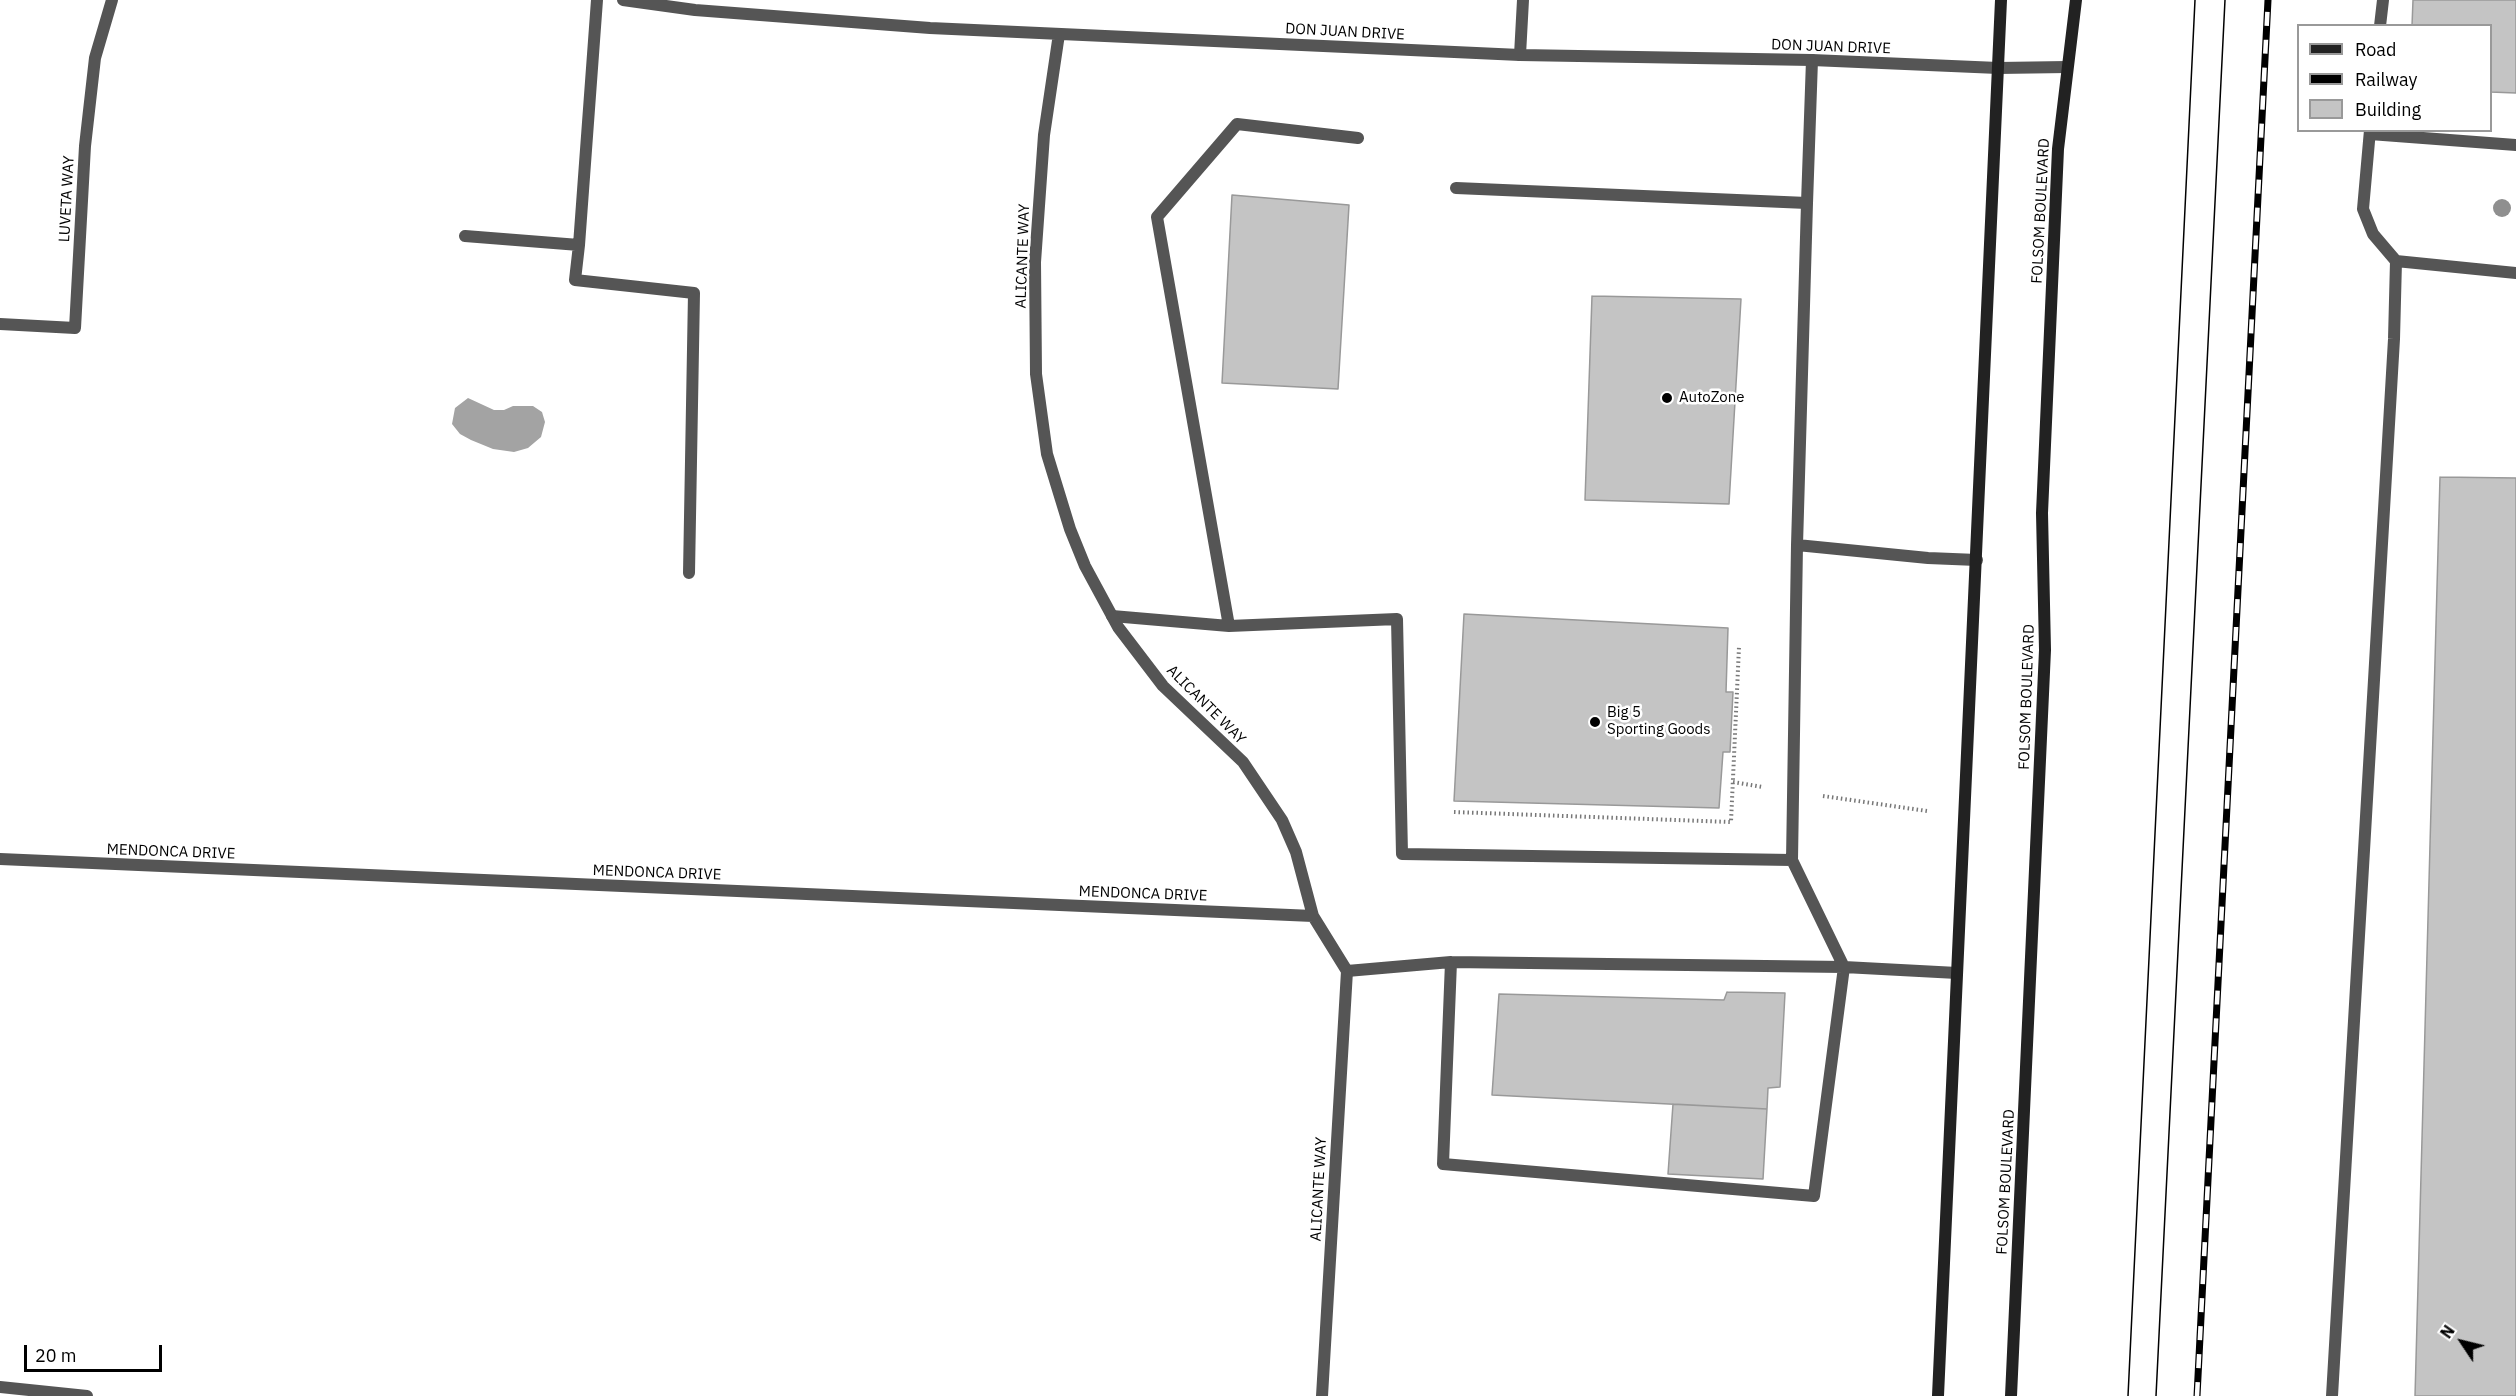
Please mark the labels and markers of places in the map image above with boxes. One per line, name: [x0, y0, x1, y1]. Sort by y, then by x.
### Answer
place label: AutoZone: [1679, 389, 1744, 407]
marker: AutoZone: [1660, 391, 1674, 405]
place label: Big 5 Sporting Goods: [1607, 704, 1711, 739]
marker: Big 5 Sporting Goods: [1588, 715, 1602, 729]

